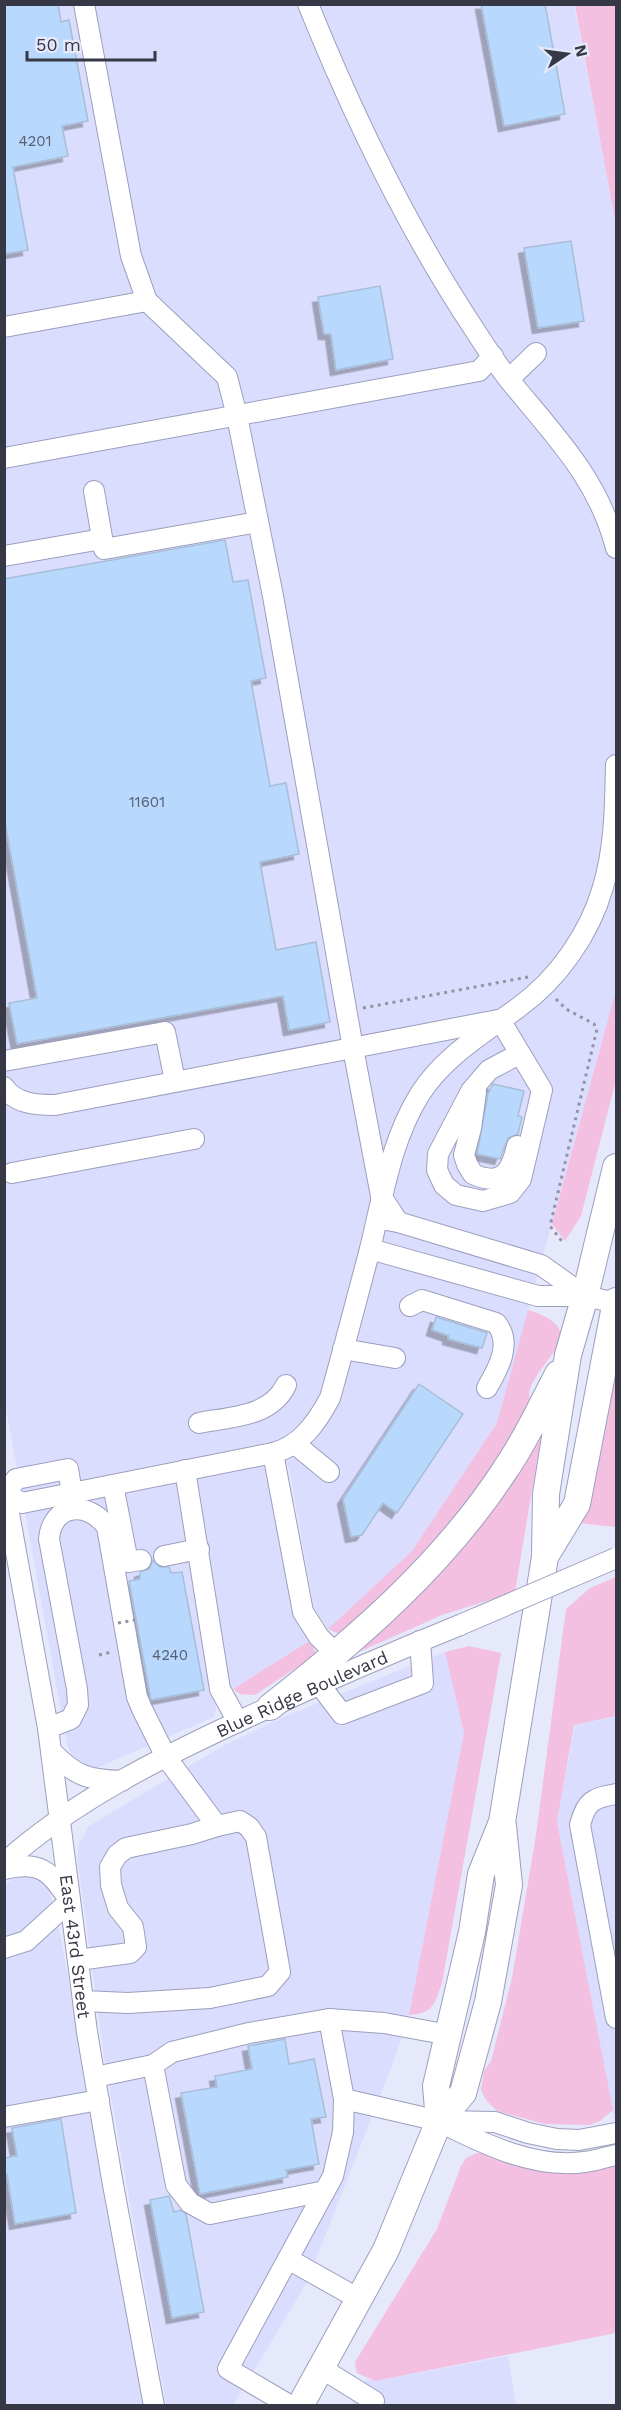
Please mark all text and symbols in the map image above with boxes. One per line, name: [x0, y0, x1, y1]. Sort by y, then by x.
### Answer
scale bar: [27, 24, 154, 62]
north arrow: [537, 24, 597, 84]
text: 50 m: [36, 34, 81, 55]
text: N: [571, 43, 592, 59]
house number: 4201: [18, 132, 52, 150]
house number: 11601: [129, 793, 165, 811]
house number: 4240: [152, 1646, 188, 1664]
street label: Blue Ridge Boulevard: [213, 1646, 391, 1741]
street label: East 43rd Street: [56, 1873, 96, 2020]

